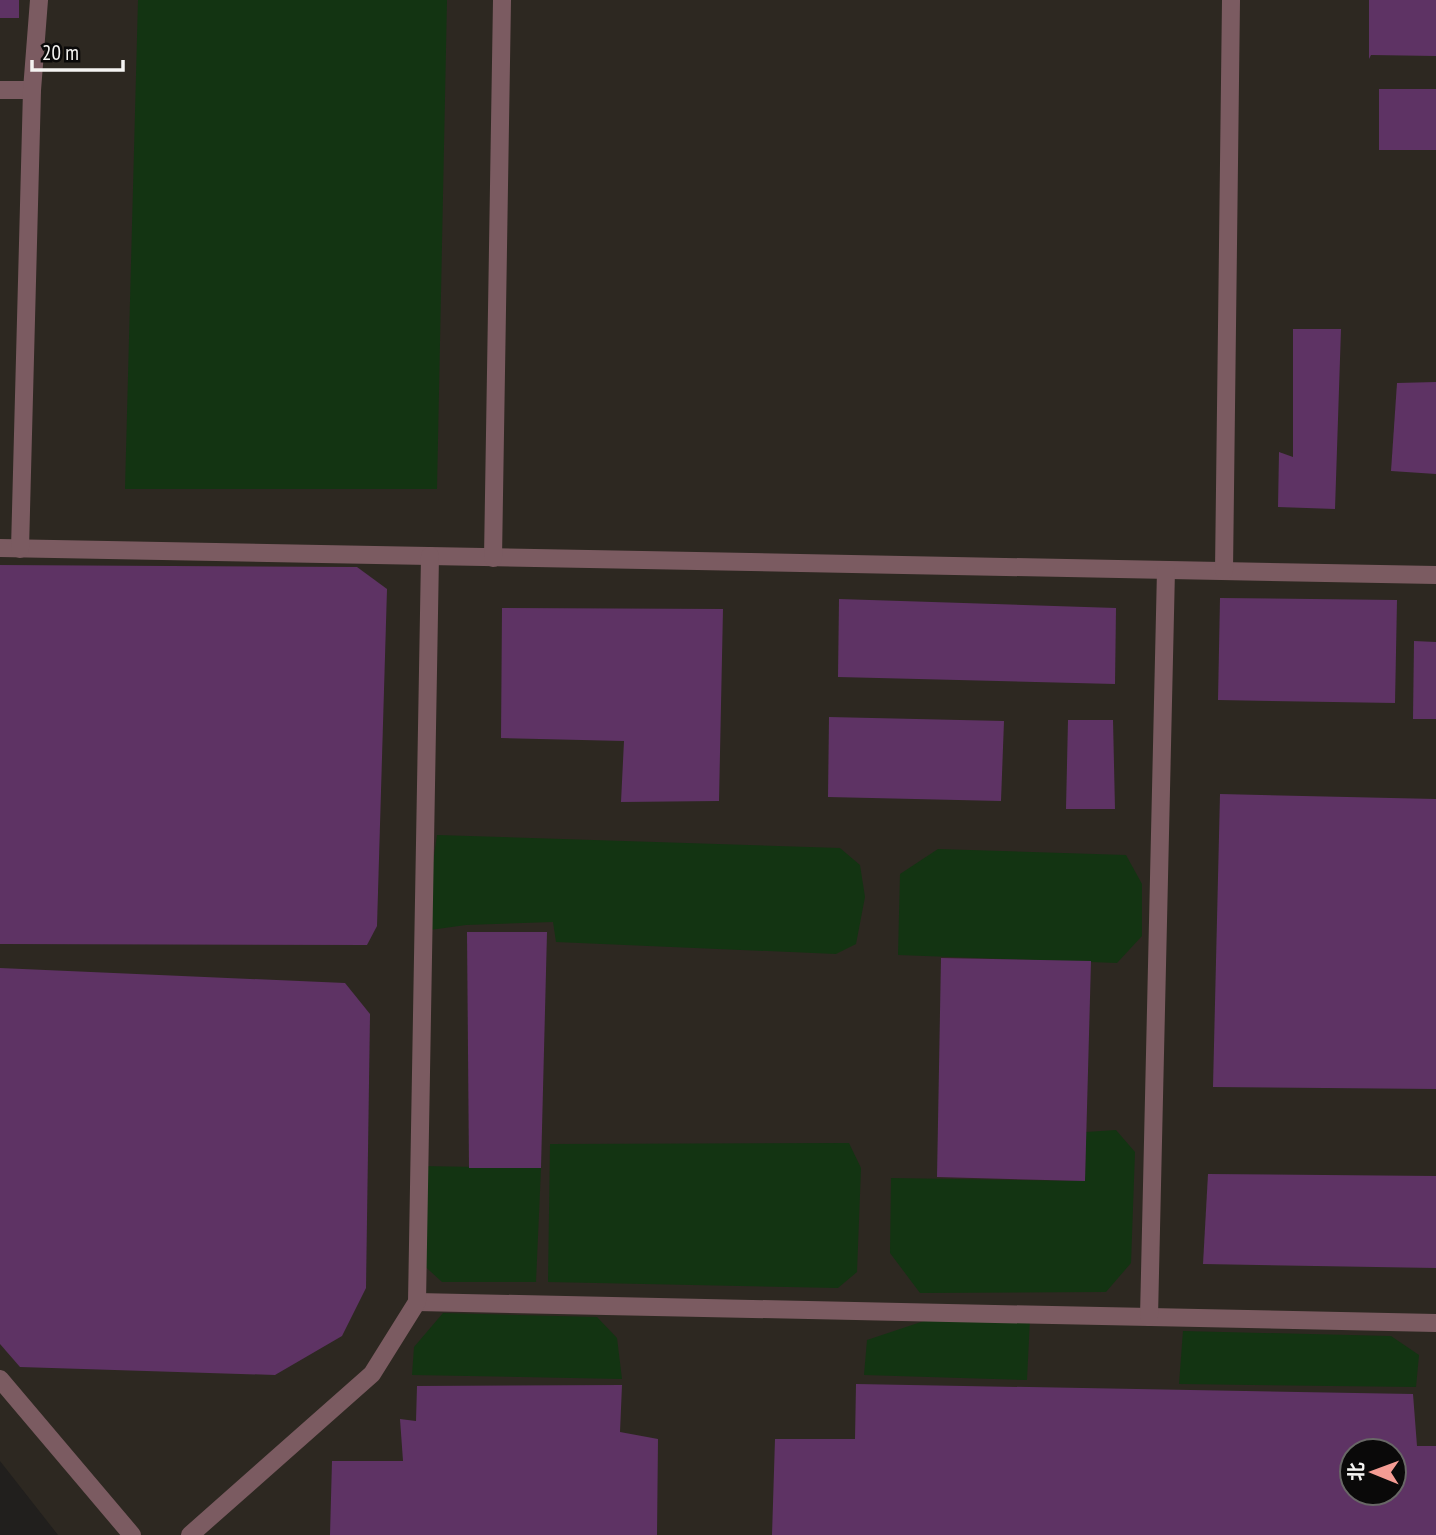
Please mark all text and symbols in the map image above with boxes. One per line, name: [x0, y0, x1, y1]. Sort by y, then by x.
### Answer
scale bar: [32, 28, 122, 72]
text: 20 m: [42, 39, 79, 66]
north arrow: [1338, 1437, 1408, 1507]
text: 北: [1344, 1462, 1368, 1481]

